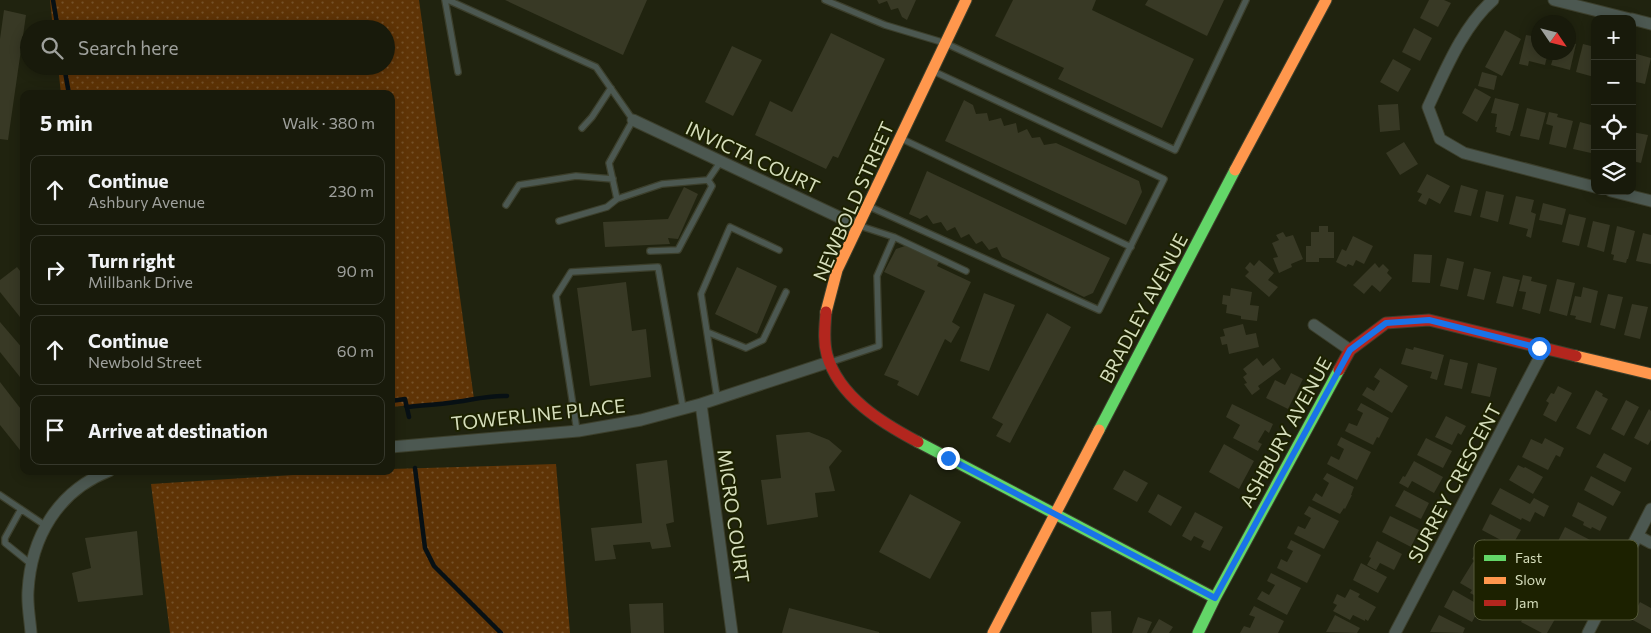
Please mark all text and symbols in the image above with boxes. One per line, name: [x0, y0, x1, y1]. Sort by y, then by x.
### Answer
north arrow: [1531, 15, 1576, 60]
map controls: [1591, 15, 1636, 195]
button: +: [1591, 15, 1636, 60]
search box: [20, 20, 395, 75]
icon: search: [38, 34, 66, 62]
text: Search here: [78, 36, 178, 59]
button: −: [1591, 60, 1636, 105]
button: locate: [1591, 105, 1636, 150]
text: 5 min: [40, 110, 93, 135]
text: Walk · 380 m: [282, 113, 375, 132]
street label: INVICTA COURT: [682, 116, 824, 198]
street label: NEWBOLD STREET: [808, 118, 898, 284]
button: layers: [1591, 150, 1636, 195]
text: Continue: [88, 169, 168, 192]
icon: ahead: [41, 176, 69, 204]
text: 230 m: [329, 181, 374, 200]
text: Ashbury Avenue: [88, 192, 205, 211]
street label: BRADLEY AVENUE: [1094, 229, 1192, 387]
text: Turn right: [88, 249, 175, 272]
icon: right: [41, 256, 69, 284]
text: 90 m: [337, 261, 374, 280]
text: Millbank Drive: [88, 272, 193, 291]
text: Continue: [88, 329, 168, 352]
icon: ahead: [41, 336, 69, 364]
route start: [1528, 337, 1551, 360]
text: 60 m: [337, 341, 374, 360]
text: Newbold Street: [88, 352, 202, 371]
street label: ASHBURY AVENUE: [1234, 353, 1336, 511]
street label: TOWERLINE PLACE: [450, 393, 626, 435]
street label: SURREY CRESCENT: [1402, 400, 1506, 566]
icon: arrive: [41, 416, 69, 444]
text: Arrive at destination: [88, 419, 268, 442]
route end: [937, 447, 960, 470]
street label: MICRO COURT: [713, 448, 755, 584]
legend: [1474, 540, 1638, 620]
text: Fast: [1515, 549, 1542, 566]
text: Slow: [1515, 571, 1546, 588]
text: Jam: [1515, 594, 1539, 611]

